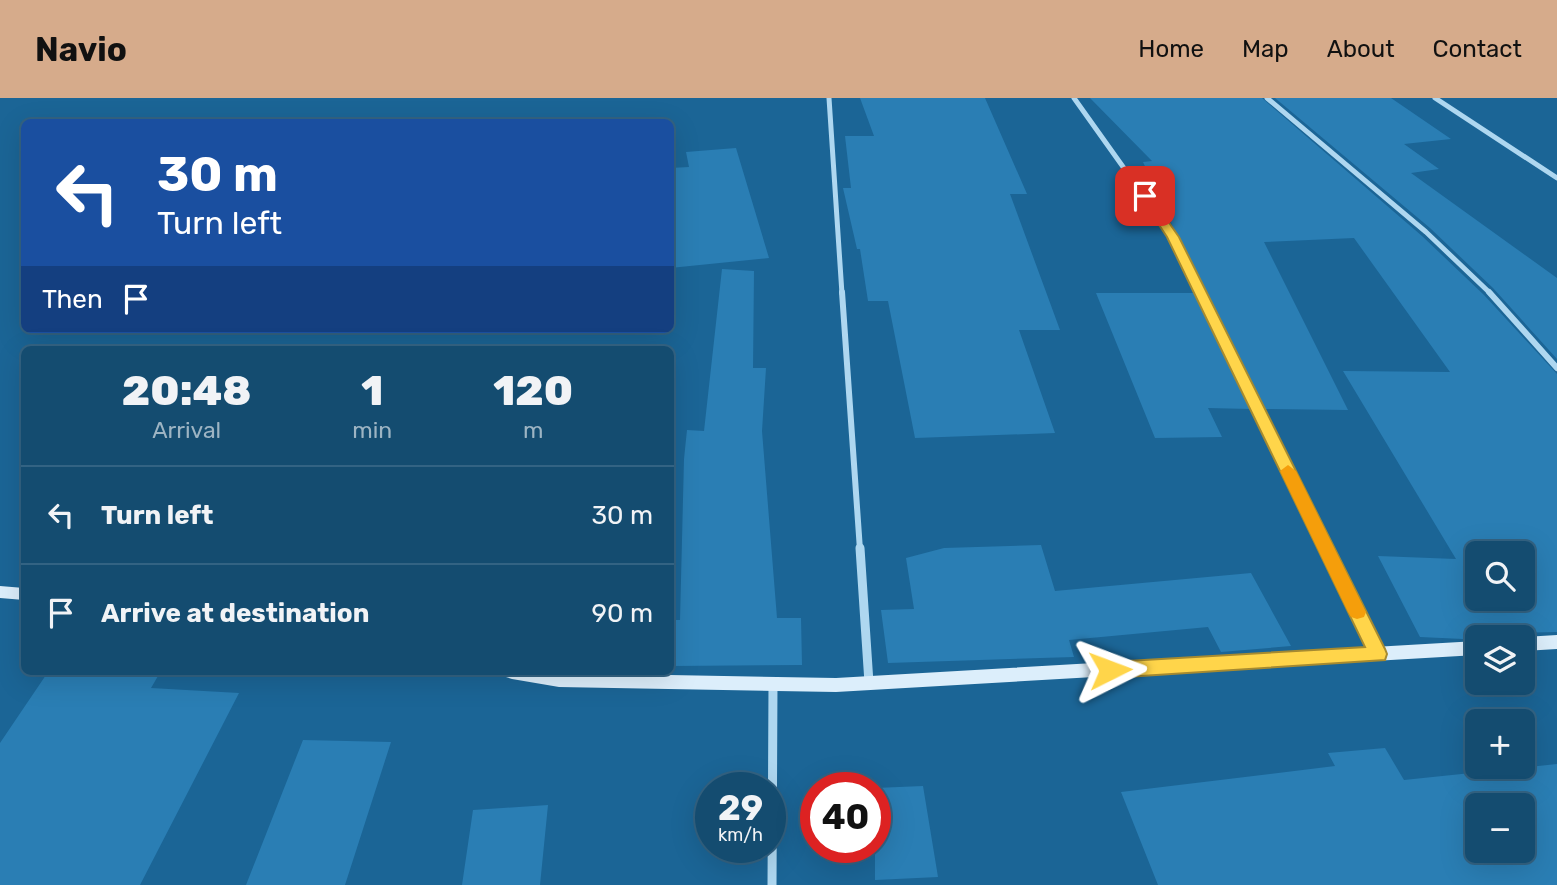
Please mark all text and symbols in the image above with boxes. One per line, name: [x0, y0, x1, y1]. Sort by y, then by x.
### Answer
text: Navio: [35, 30, 127, 69]
text: Home: [1138, 35, 1204, 63]
text: Map: [1242, 35, 1289, 63]
text: About: [1327, 35, 1395, 63]
text: Contact: [1433, 35, 1522, 63]
text: 30 m: [157, 145, 278, 203]
icon: left: [42, 147, 133, 238]
pin: [1115, 166, 1175, 226]
icon: arrive: [1126, 177, 1164, 215]
text: Turn left: [157, 204, 282, 242]
icon: arrive: [117, 280, 155, 318]
text: Then: [42, 284, 103, 315]
text: 20:48: [122, 366, 251, 416]
text: 1: [361, 366, 383, 416]
text: 120: [493, 366, 573, 416]
text: Arrival: [152, 416, 221, 444]
text: min: [352, 416, 392, 444]
text: m: [523, 416, 543, 444]
icon: left: [42, 496, 80, 534]
text: Turn left: [101, 500, 213, 531]
text: 30 m: [591, 500, 653, 531]
map controls: [1465, 541, 1535, 863]
button: search: [1465, 541, 1535, 611]
icon: arrive: [42, 594, 80, 632]
text: Arrive at destination: [101, 598, 369, 629]
text: 90 m: [592, 598, 653, 629]
button: layers: [1465, 625, 1535, 695]
position arrow: [1073, 633, 1147, 707]
button: +: [1465, 709, 1535, 779]
speed limit sign: 40: [800, 772, 891, 863]
text: 29: [718, 787, 763, 829]
button: −: [1465, 793, 1535, 863]
text: km/h: [718, 824, 763, 846]

